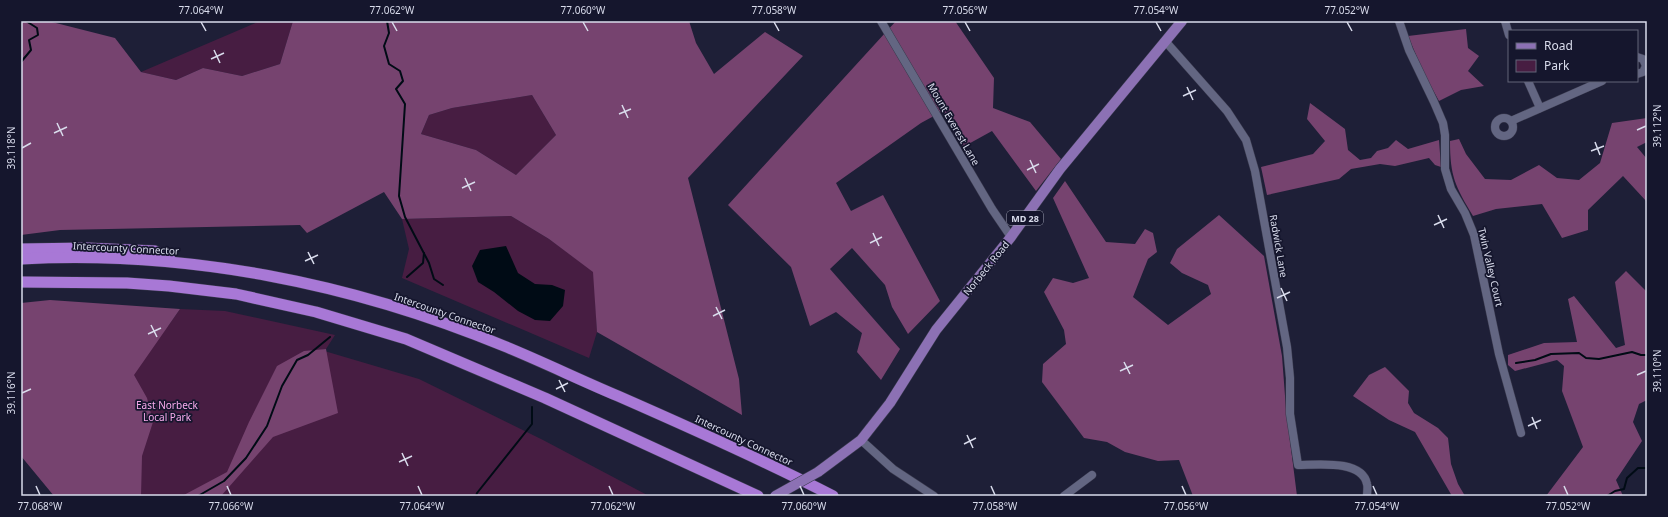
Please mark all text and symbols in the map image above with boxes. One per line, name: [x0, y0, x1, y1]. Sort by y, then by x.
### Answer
text: 77.064°W: [179, 3, 224, 17]
text: 77.062°W: [370, 3, 415, 17]
text: 77.060°W: [561, 3, 606, 17]
text: 77.058°W: [752, 3, 797, 17]
text: 77.056°W: [943, 3, 988, 17]
text: 77.054°W: [1134, 3, 1179, 17]
text: 77.052°W: [1325, 3, 1370, 17]
legend: [1508, 30, 1638, 82]
text: Road: [1544, 37, 1573, 54]
text: Park: [1544, 57, 1570, 74]
street label: Mount Everest Lane: [925, 80, 984, 168]
text: 39.112°N: [1650, 104, 1664, 148]
text: 39.118°N: [4, 126, 18, 170]
road number: MD 28: [1007, 211, 1043, 225]
street label: Radwick Lane: [1267, 213, 1291, 279]
street label: Twin Valley Court: [1475, 226, 1507, 308]
street label: Intercounty Connector: [73, 238, 179, 258]
street label: Norbeck Road: [960, 238, 1012, 298]
street label: Intercounty Connector: [392, 289, 498, 337]
text: 39.110°N: [1650, 349, 1664, 393]
text: 39.116°N: [4, 371, 18, 415]
park label: East Norbeck Local Park: [136, 398, 199, 424]
street label: Intercounty Connector: [693, 411, 795, 469]
text: 77.068°W: [18, 499, 63, 513]
text: 77.066°W: [209, 499, 254, 513]
text: 77.064°W: [400, 499, 445, 513]
text: 77.062°W: [591, 499, 636, 513]
text: 77.060°W: [782, 499, 827, 513]
text: 77.058°W: [973, 499, 1018, 513]
text: 77.056°W: [1164, 499, 1209, 513]
text: 77.054°W: [1355, 499, 1400, 513]
text: 77.052°W: [1546, 499, 1591, 513]

